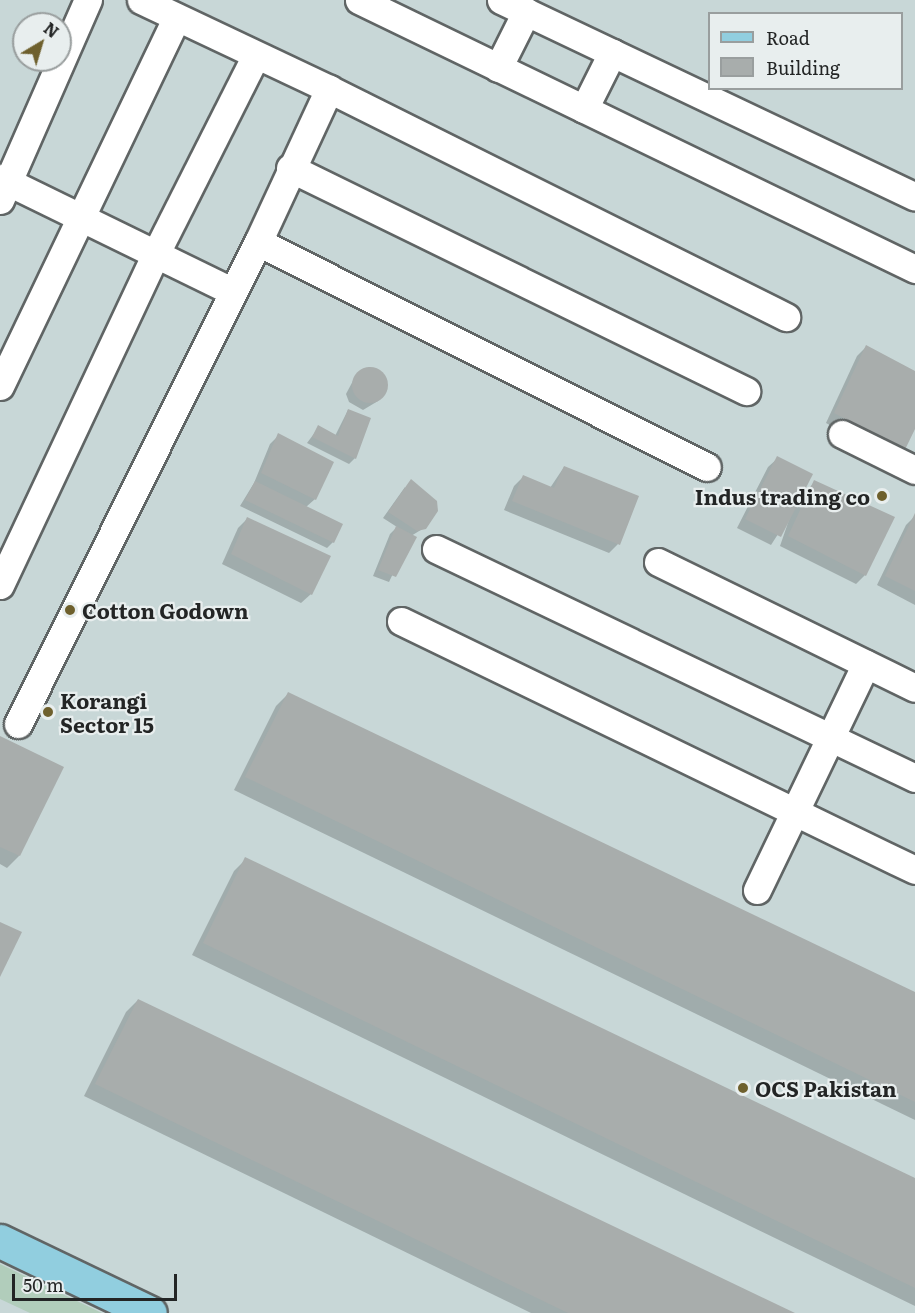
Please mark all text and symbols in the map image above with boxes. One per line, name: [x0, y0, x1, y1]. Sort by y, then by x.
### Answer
north arrow: [12, 12, 72, 72]
legend: [708, 12, 903, 90]
text: N: [39, 16, 65, 43]
text: Road: [766, 24, 810, 51]
text: Building: [766, 54, 840, 81]
place label: Indus trading co: [695, 483, 870, 509]
marker: Indus trading co: [875, 489, 889, 503]
place label: Cotton Godown: [82, 597, 249, 623]
marker: Cotton Godown: [63, 603, 77, 617]
place label: Korangi Sector 15: [60, 687, 154, 737]
marker: Korangi Sector 15: [41, 705, 55, 719]
place label: OCS Pakistan: [755, 1075, 897, 1101]
marker: OCS Pakistan: [736, 1081, 750, 1095]
scale bar: [15, 1262, 180, 1300]
text: 50 m: [23, 1271, 64, 1298]

